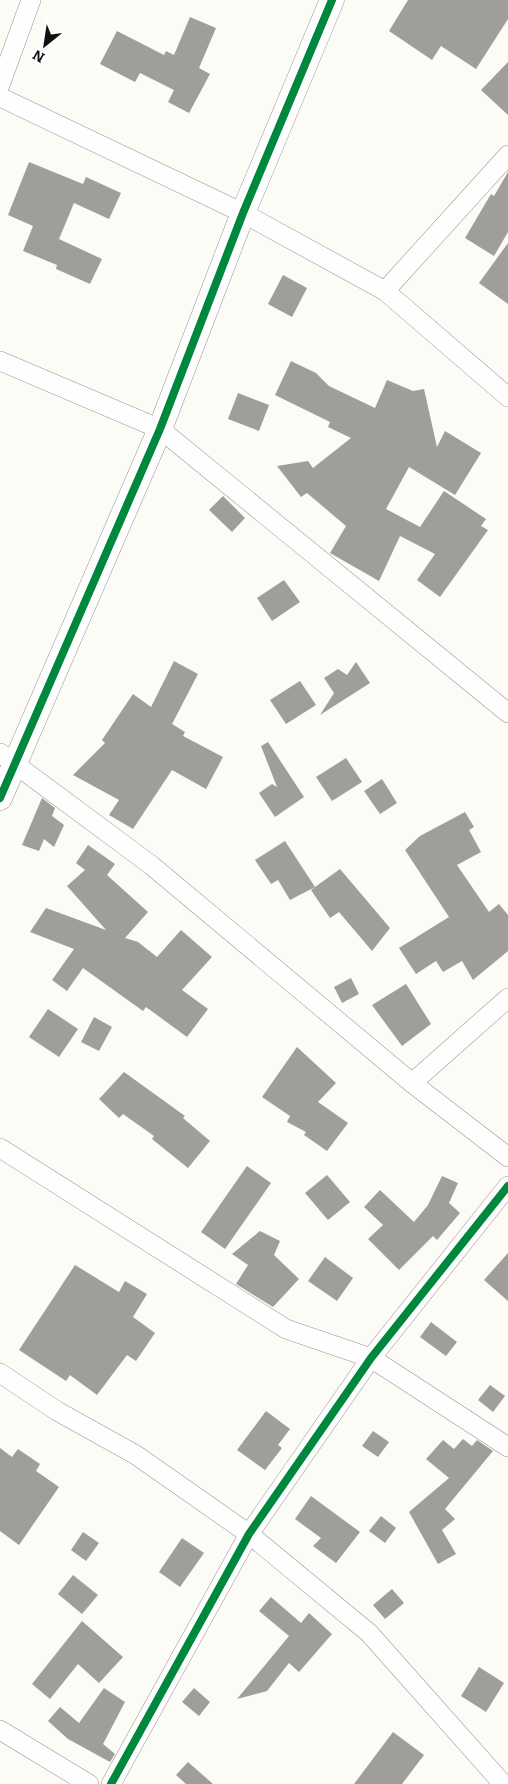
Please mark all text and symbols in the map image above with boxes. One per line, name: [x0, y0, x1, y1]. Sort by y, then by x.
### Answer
north arrow: [20, 20, 70, 70]
text: N: [30, 46, 48, 66]

